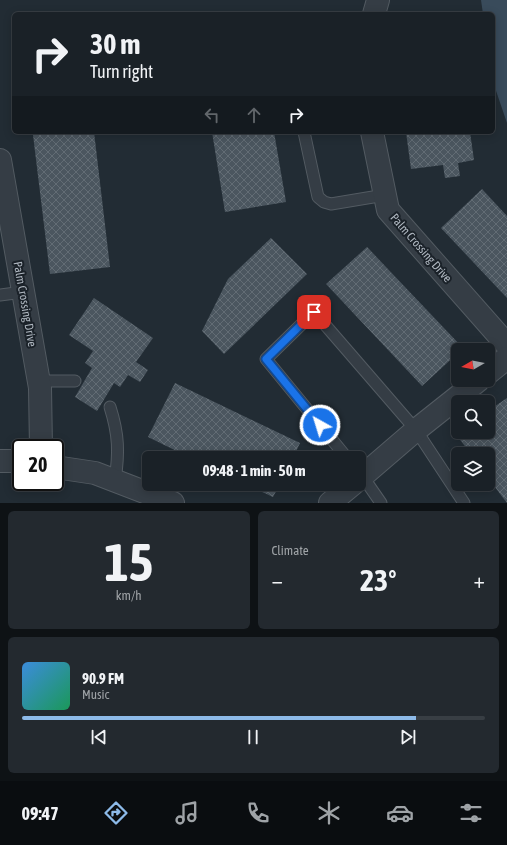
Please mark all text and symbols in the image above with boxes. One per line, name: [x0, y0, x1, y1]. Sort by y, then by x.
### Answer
icon: right: [24, 28, 76, 80]
text: 30 m: [90, 28, 140, 60]
text: Turn right: [90, 61, 153, 82]
icon: left: [201, 104, 223, 126]
icon: ahead: [243, 104, 265, 126]
icon: right: [285, 104, 307, 126]
street label: Palm Crossing Drive: [387, 211, 455, 285]
street label: Palm Crossing Drive: [11, 260, 39, 348]
pin: [297, 295, 331, 329]
icon: arrive: [303, 301, 325, 323]
north arrow: [451, 343, 495, 387]
map controls: [451, 343, 495, 491]
button: search: [451, 395, 495, 439]
position arrow: [299, 404, 341, 446]
speed limit sign: 20: [12, 439, 64, 491]
button: layers: [451, 447, 495, 491]
text: 09:48 · 1 min · 50 m: [202, 462, 306, 479]
text: 15: [104, 532, 153, 592]
text: Climate: [272, 543, 309, 558]
text: 23°: [360, 563, 396, 597]
text: −: [272, 567, 283, 593]
text: +: [474, 567, 485, 593]
text: km/h: [116, 588, 142, 603]
text: 90.9 FM: [82, 670, 124, 687]
text: Music: [82, 687, 109, 702]
icon: previous: [88, 726, 110, 748]
icon: pause: [242, 726, 264, 748]
icon: next: [397, 726, 419, 748]
icon: directions: [102, 799, 130, 827]
icon: music: [173, 799, 201, 827]
icon: phone: [244, 799, 272, 827]
icon: climate: [315, 799, 343, 827]
icon: car: [386, 799, 414, 827]
icon: filters: [457, 799, 485, 827]
text: 09:47: [22, 803, 59, 824]

